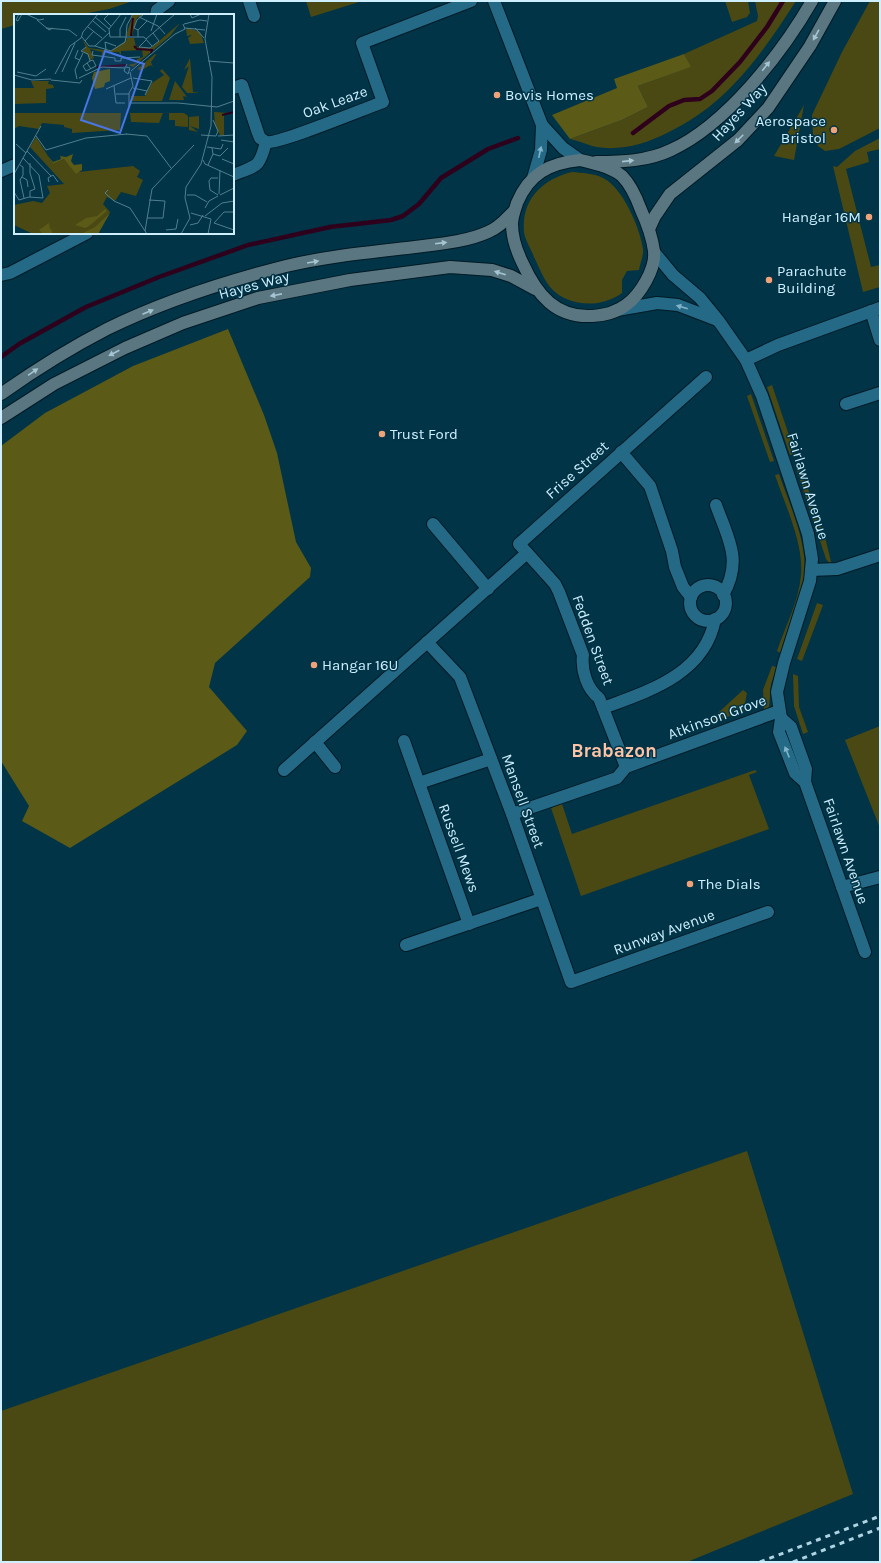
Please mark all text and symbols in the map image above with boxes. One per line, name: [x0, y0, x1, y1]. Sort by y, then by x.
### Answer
inset map: [14, 14, 234, 234]
one-way arrow: [813, 29, 820, 41]
one-way arrow: [761, 61, 770, 72]
street label: Hayes Way: [708, 79, 770, 145]
street label: Oak Leaze: [300, 82, 370, 122]
place label: Bovis Homes: [505, 86, 594, 104]
marker: Bovis Homes: [492, 90, 502, 100]
place label: Aerospace Bristol: [756, 112, 826, 147]
marker: Aerospace Bristol: [829, 125, 839, 135]
one-way arrow: [734, 134, 744, 144]
one-way arrow: [538, 146, 544, 158]
one-way arrow: [622, 158, 634, 164]
place label: Hangar 16M: [782, 208, 861, 226]
marker: Hangar 16M: [864, 212, 874, 222]
one-way arrow: [435, 240, 447, 246]
one-way arrow: [307, 259, 319, 265]
place label: Parachute Building: [777, 262, 846, 297]
street label: Hayes Way: [217, 267, 291, 303]
one-way arrow: [494, 269, 506, 275]
marker: Parachute Building: [764, 275, 774, 285]
one-way arrow: [269, 292, 282, 298]
one-way arrow: [675, 304, 687, 310]
one-way arrow: [143, 309, 154, 315]
one-way arrow: [109, 350, 120, 356]
one-way arrow: [28, 368, 38, 376]
place label: Trust Ford: [390, 425, 458, 443]
marker: Trust Ford: [377, 429, 387, 439]
street label: Fairlawn Avenue: [783, 430, 833, 542]
street label: Frise Street: [542, 437, 612, 503]
street label: Fedden Street: [568, 593, 618, 688]
place label: Hangar 16U: [322, 656, 398, 674]
marker: Hangar 16U: [309, 660, 319, 670]
street label: Atkinson Grove: [665, 691, 769, 743]
district label: Brabazon: [571, 740, 657, 762]
one-way arrow: [783, 745, 789, 757]
street label: Mansell Street: [498, 752, 548, 851]
street label: Fairlawn Avenue: [819, 796, 873, 906]
street label: Russell Mews: [435, 801, 483, 895]
place label: The Dials: [698, 875, 761, 893]
marker: The Dials: [685, 879, 695, 889]
street label: Runway Avenue: [611, 905, 717, 959]

